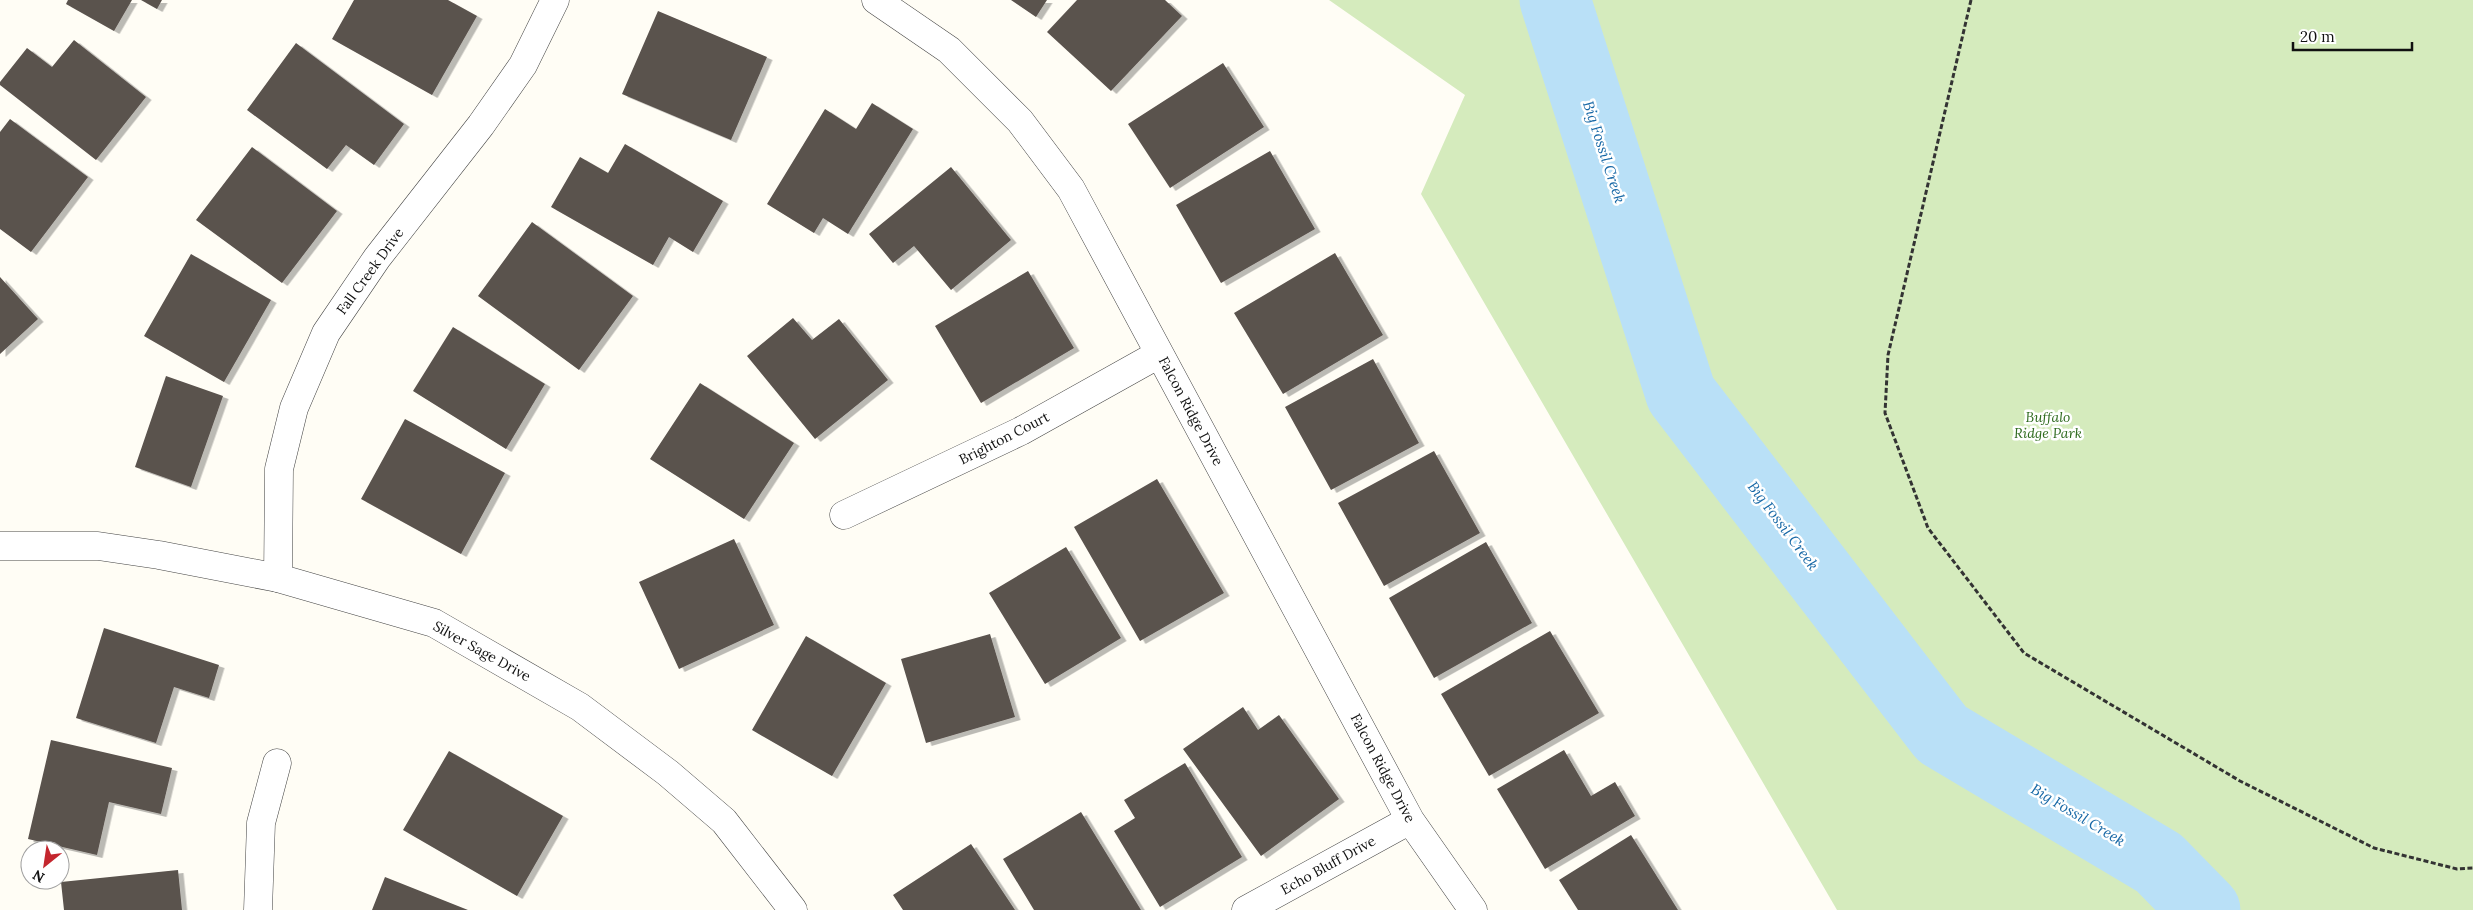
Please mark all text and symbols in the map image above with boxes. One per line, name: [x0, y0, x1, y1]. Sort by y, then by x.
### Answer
scale bar: [2293, 20, 2412, 52]
text: 20 m: [2300, 27, 2335, 46]
water label: Big Fossil Creek: [1579, 98, 1630, 206]
street label: Fall Creek Drive: [333, 224, 408, 318]
street label: Falcon Ridge Drive: [1155, 353, 1228, 469]
street label: Brighton Court: [956, 407, 1053, 468]
park label: Buffalo Ridge Park: [2014, 408, 2082, 442]
water label: Big Fossil Creek: [1744, 478, 1823, 574]
street label: Silver Sage Drive: [430, 617, 534, 685]
street label: Falcon Ridge Drive: [1347, 710, 1420, 826]
water label: Big Fossil Creek: [2028, 779, 2129, 850]
street label: Echo Bluff Drive: [1278, 831, 1379, 898]
north arrow: [20, 840, 70, 890]
text: N: [29, 866, 48, 887]

